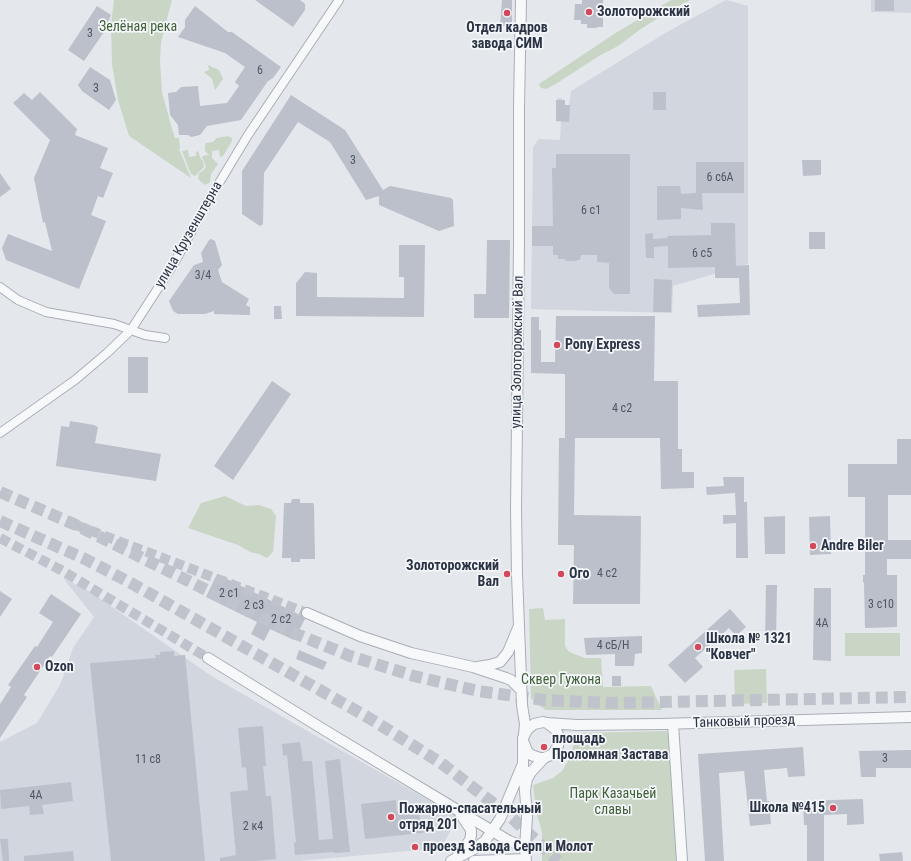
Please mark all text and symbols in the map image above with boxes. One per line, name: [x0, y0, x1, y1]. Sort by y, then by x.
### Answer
place label: Золоторожский: [597, 4, 690, 20]
marker: Золоторожский: [584, 7, 594, 17]
marker: Отдел кадров завода СИМ: [502, 8, 512, 18]
park label: Зелёная река: [99, 19, 177, 35]
place label: Отдел кадров завода СИМ: [466, 20, 548, 52]
house number: 3: [87, 27, 93, 41]
house number: 6: [257, 64, 263, 78]
house number: 3: [93, 82, 99, 96]
house number: 3: [350, 154, 356, 168]
house number: 6 с6А: [706, 171, 734, 185]
street label: улица Крузенштерна: [152, 179, 226, 291]
house number: 6 с1: [581, 204, 601, 218]
house number: 6 с5: [692, 247, 712, 261]
house number: 3/4: [195, 269, 211, 283]
street label: улица Золоторожский Вал: [508, 275, 528, 429]
place label: Pony Express: [565, 337, 640, 353]
marker: Pony Express: [552, 340, 562, 350]
house number: 4 с2: [612, 402, 632, 416]
place label: Andre Biler: [821, 538, 884, 554]
marker: Andre Biler: [808, 541, 818, 551]
place label: Золоторожский Вал: [406, 558, 499, 590]
place label: Ого: [569, 566, 589, 582]
house number: 4 с2: [597, 567, 617, 581]
marker: Золоторожский Вал: [502, 569, 512, 579]
marker: Ого: [556, 569, 566, 579]
house number: 2 с1: [219, 587, 239, 601]
house number: 3 с10: [868, 598, 894, 612]
house number: 2 с3: [244, 599, 264, 613]
house number: 2 с2: [271, 613, 291, 627]
house number: 4А: [816, 617, 828, 631]
place label: Школа № 1321 "Ковчег": [706, 631, 792, 664]
house number: 4 сБ/Н: [597, 639, 629, 653]
marker: Школа № 1321 "Ковчег": [693, 642, 703, 652]
place label: Ozon: [45, 659, 74, 675]
marker: Ozon: [32, 662, 42, 672]
park label: Сквер Гужона: [521, 672, 601, 688]
street label: Танковый проезд: [693, 712, 795, 732]
place label: площадь Проломная Застава: [552, 731, 668, 764]
marker: площадь Проломная Застава: [539, 742, 549, 752]
house number: 3: [882, 752, 888, 766]
house number: 11 с8: [135, 753, 161, 767]
park label: Парк Казачьей славы: [570, 786, 656, 818]
house number: 4А: [30, 789, 42, 803]
place label: Школа №415: [750, 800, 825, 816]
place label: Пожарно-спасательный отряд 201: [399, 801, 541, 834]
marker: Школа №415: [828, 803, 838, 813]
marker: Пожарно-спасательный отряд 201: [386, 812, 396, 822]
house number: 2 к4: [243, 820, 263, 834]
place label: проезд Завода Серп и Молот: [423, 839, 593, 855]
marker: проезд Завода Серп и Молот: [410, 842, 420, 852]

